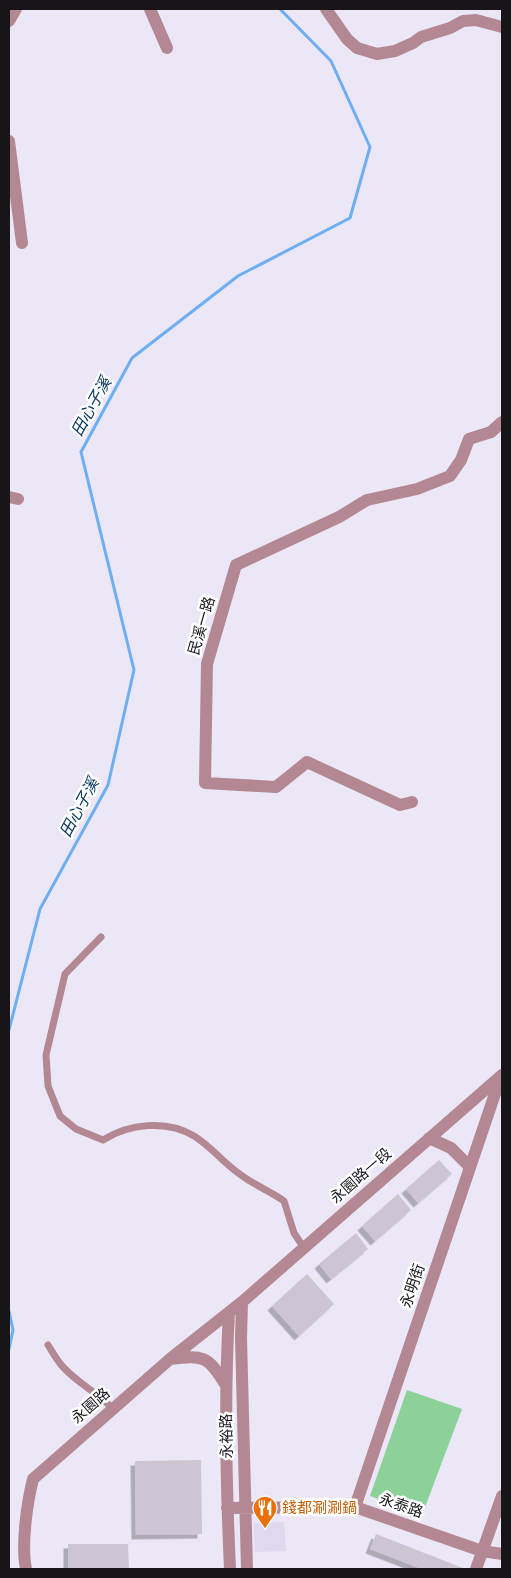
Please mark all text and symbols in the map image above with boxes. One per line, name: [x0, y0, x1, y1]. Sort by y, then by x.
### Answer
water label: 田心子溪: [68, 373, 117, 440]
street label: 民溪一路: [185, 595, 219, 657]
water label: 田心子溪: [57, 774, 104, 841]
street label: 永園路一段: [326, 1144, 396, 1208]
street label: 永明街: [397, 1262, 429, 1310]
street label: 永園路: [68, 1384, 114, 1428]
street label: 永裕路: [217, 1413, 237, 1459]
street label: 永泰路: [377, 1490, 425, 1522]
restaurant icon: 錢都涮涮鍋: [252, 1495, 278, 1529]
place label: 錢都涮涮鍋: [282, 1499, 357, 1518]

